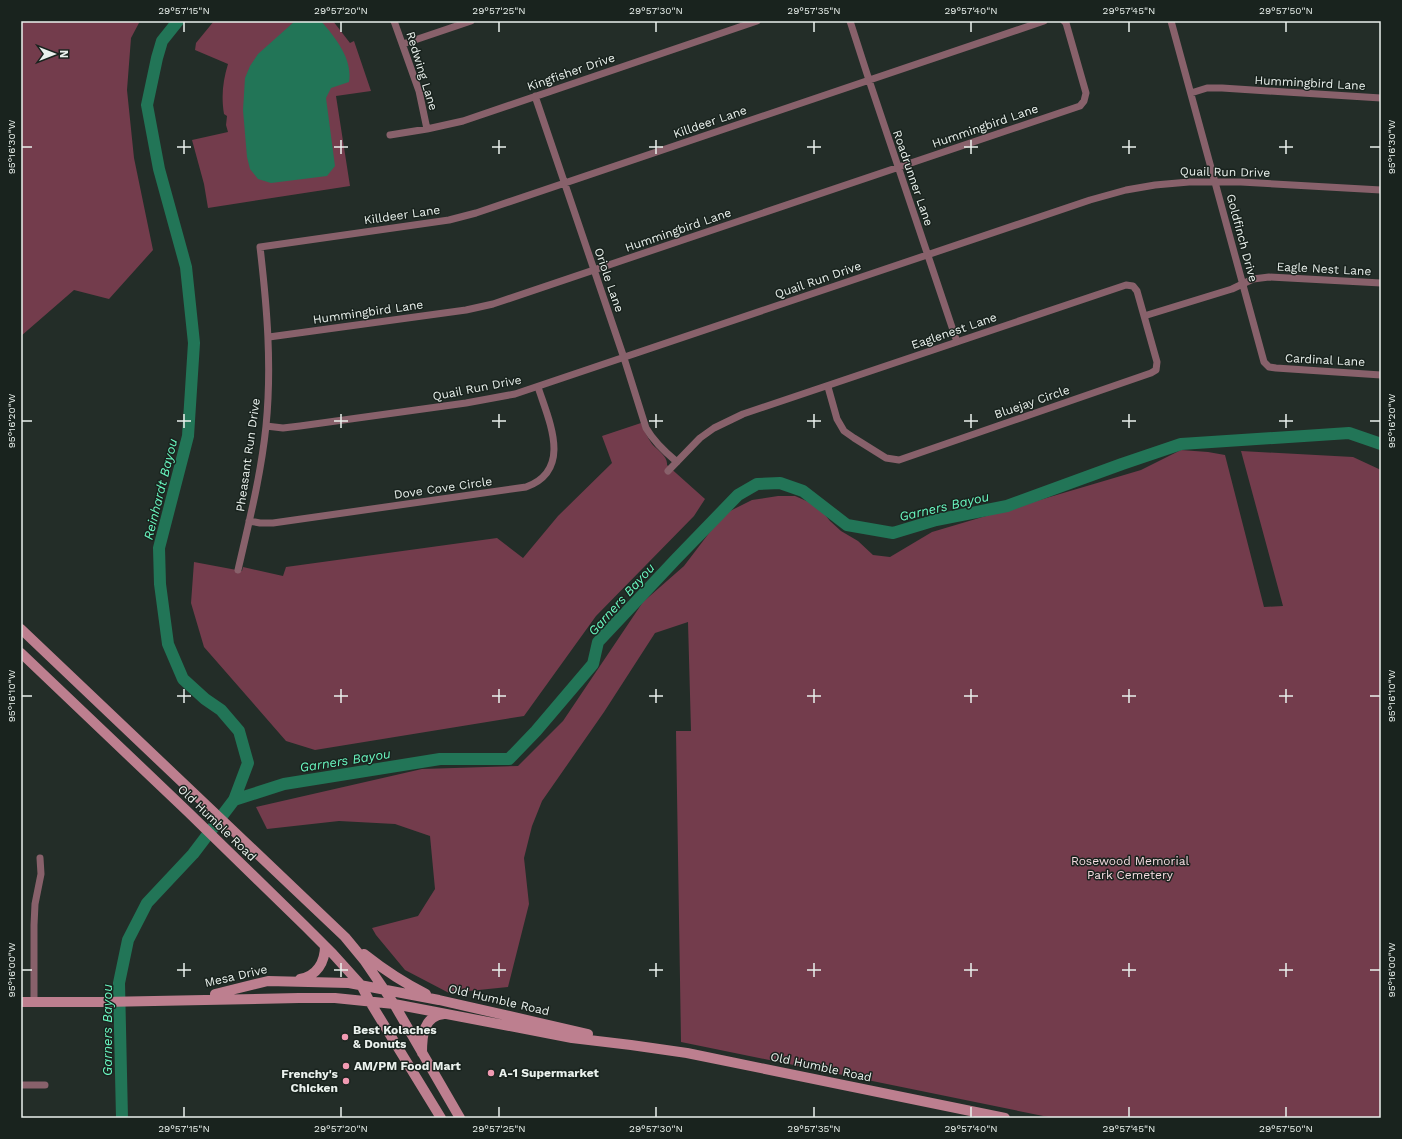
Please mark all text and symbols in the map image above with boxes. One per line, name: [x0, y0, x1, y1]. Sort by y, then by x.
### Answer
text: 29°57'15"N: [158, 5, 210, 16]
text: 29°57'20"N: [314, 5, 368, 16]
text: 29°57'25"N: [472, 5, 526, 16]
text: 29°57'30"N: [629, 5, 683, 16]
text: 29°57'35"N: [787, 5, 841, 16]
text: 29°57'40"N: [944, 5, 998, 16]
text: 29°57'45"N: [1103, 5, 1155, 16]
text: 29°57'50"N: [1259, 5, 1313, 16]
street label: Redwing Lane: [403, 30, 441, 112]
north arrow: [34, 34, 74, 74]
text: N: [57, 50, 70, 58]
street label: Kingfisher Drive: [525, 50, 617, 94]
street label: Hummingbird Lane: [1254, 73, 1366, 93]
street label: Hummingbird Lane: [930, 101, 1040, 151]
street label: Killdeer Lane: [671, 103, 749, 141]
text: 95°16'30"W: [6, 119, 17, 174]
text: 95°16'30"W: [1386, 119, 1397, 174]
street label: Roadrunner Lane: [890, 128, 936, 228]
street label: Quail Run Drive: [1180, 164, 1270, 180]
street label: Goldfinch Drive: [1224, 192, 1260, 284]
street label: Killdeer Lane: [363, 203, 441, 227]
street label: Hummingbird Lane: [623, 205, 733, 255]
street label: Oriole Lane: [591, 246, 627, 314]
street label: Quail Run Drive: [773, 259, 863, 301]
street label: Eagle Nest Lane: [1276, 260, 1372, 278]
street label: Hummingbird Lane: [312, 297, 424, 327]
street label: Eaglenest Lane: [909, 310, 999, 352]
street label: Cardinal Lane: [1285, 351, 1366, 369]
street label: Quail Run Drive: [431, 372, 523, 403]
street label: Bluejay Circle: [992, 383, 1072, 421]
text: 95°16'20"W: [6, 393, 17, 448]
text: 95°16'20"W: [1386, 393, 1397, 448]
street label: Pheasant Run Drive: [233, 397, 263, 513]
water label: Reinhardt Bayou: [141, 437, 180, 541]
street label: Dove Cove Circle: [393, 474, 493, 502]
water label: Garners Bayou: [898, 489, 991, 524]
water label: Garners Bayou: [585, 560, 658, 638]
text: 95°16'10"W: [6, 669, 17, 722]
text: 95°16'10"W: [1386, 669, 1397, 722]
water label: Garners Bayou: [299, 746, 392, 775]
street label: Old Humble Road: [175, 782, 259, 864]
park label: Rosewood Memorial Park Cemetery: [1071, 854, 1189, 882]
text: 95°16'00"W: [6, 942, 17, 998]
text: 95°16'00"W: [1386, 942, 1397, 998]
street label: Mesa Drive: [203, 962, 269, 990]
street label: Old Humble Road: [447, 982, 551, 1018]
water label: Garners Bayou: [100, 984, 115, 1076]
place label: Best Kolaches & Donuts: [353, 1023, 437, 1051]
marker: Best Kolaches & Donuts: [340, 1032, 350, 1042]
street label: Old Humble Road: [769, 1049, 873, 1085]
place label: AM/PM Food Mart: [354, 1059, 461, 1073]
marker: AM/PM Food Mart: [341, 1061, 351, 1071]
place label: A-1 Supermarket: [499, 1066, 600, 1080]
place label: Frenchy's Chicken: [281, 1067, 339, 1095]
marker: A-1 Supermarket: [486, 1068, 496, 1078]
marker: Frenchy's Chicken: [341, 1076, 351, 1086]
text: 29°57'15"N: [158, 1123, 210, 1134]
text: 29°57'20"N: [314, 1123, 368, 1134]
text: 29°57'25"N: [472, 1123, 526, 1134]
text: 29°57'30"N: [629, 1123, 683, 1134]
text: 29°57'35"N: [787, 1123, 841, 1134]
text: 29°57'40"N: [944, 1123, 998, 1134]
text: 29°57'45"N: [1103, 1123, 1155, 1134]
text: 29°57'50"N: [1259, 1123, 1313, 1134]

